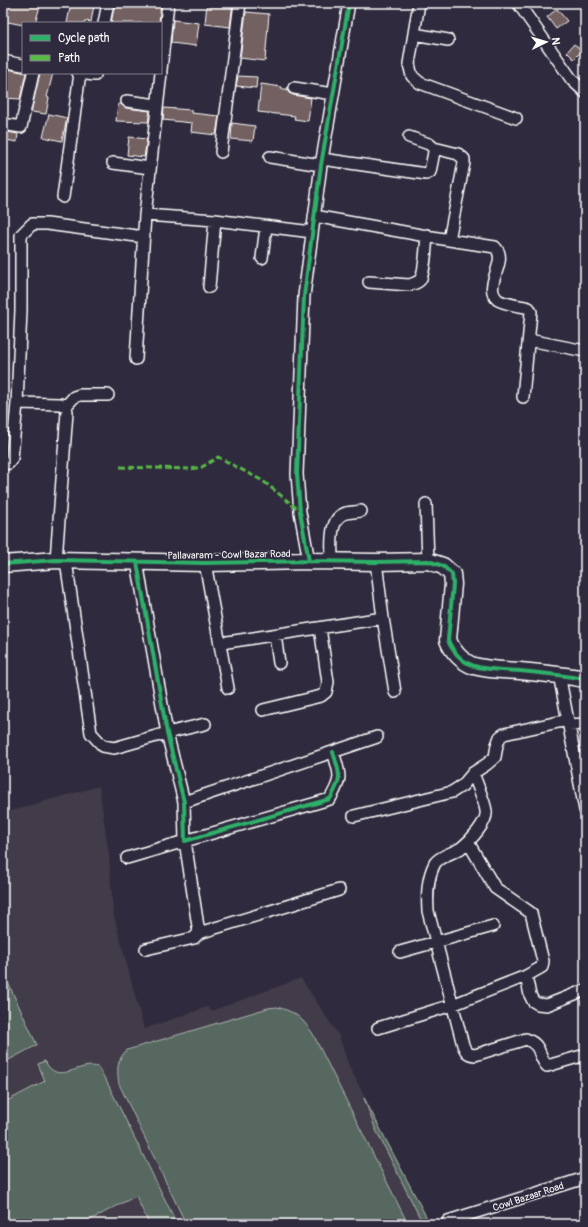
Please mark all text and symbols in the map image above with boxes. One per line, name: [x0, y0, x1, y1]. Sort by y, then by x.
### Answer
legend: [22, 22, 162, 74]
north arrow: [526, 22, 566, 62]
text: Cycle path: [58, 31, 110, 46]
text: N: [549, 37, 562, 46]
text: Path: [58, 51, 80, 66]
street label: Pallavaram - Cowl Bazar Road: [167, 548, 291, 562]
street label: Cowl Bazaar Road: [491, 1180, 565, 1214]

